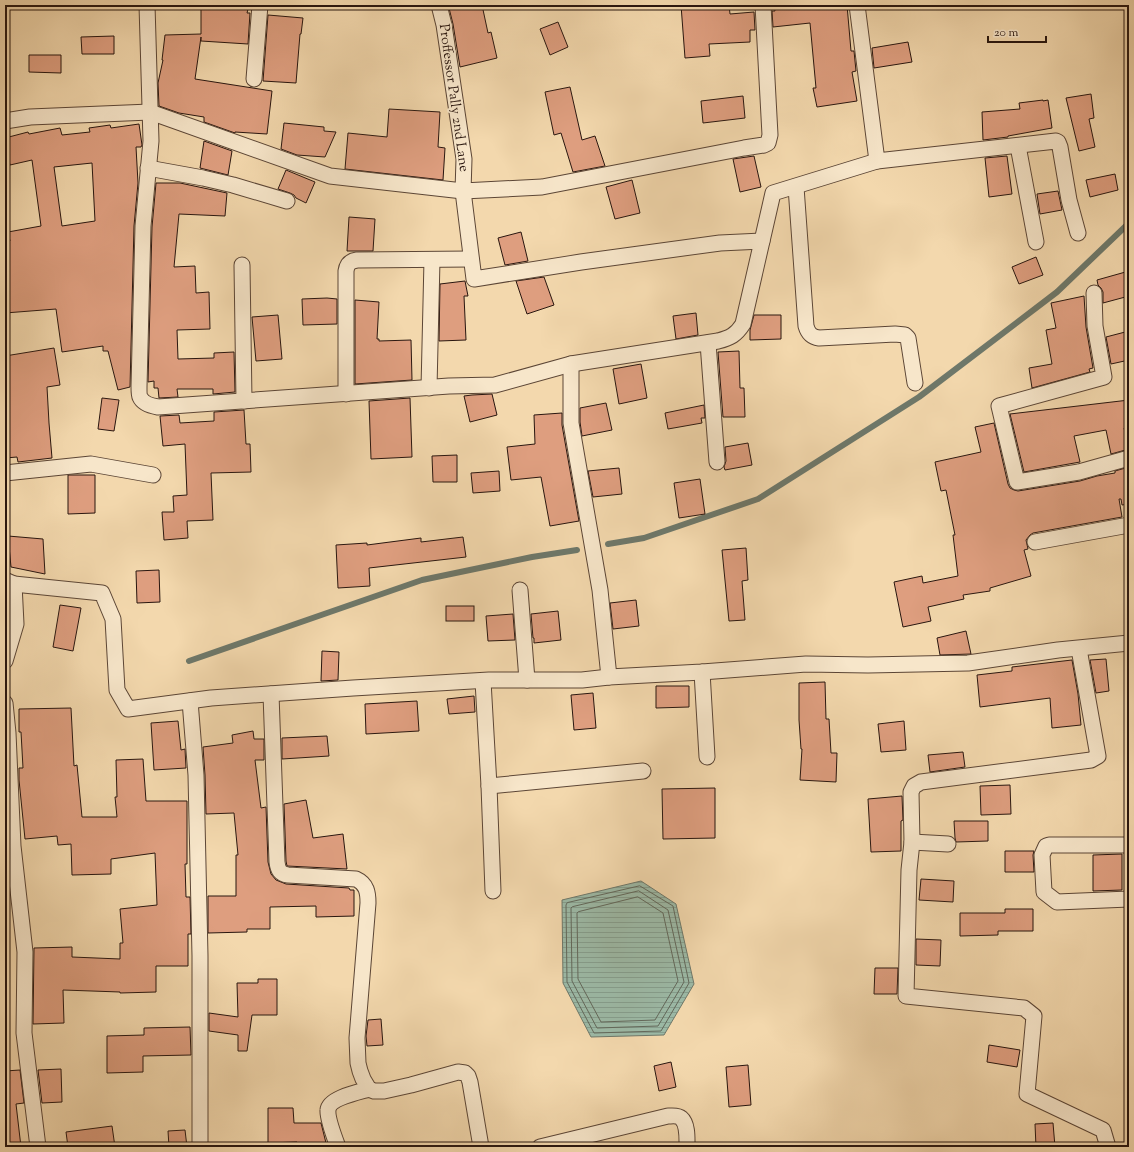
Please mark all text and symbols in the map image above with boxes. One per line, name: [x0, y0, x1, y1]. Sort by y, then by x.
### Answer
scale bar: [988, 18, 1046, 44]
street label: Proffessor Pally 2nd Lane: [433, 23, 473, 173]
text: 20 m: [994, 24, 1019, 42]

